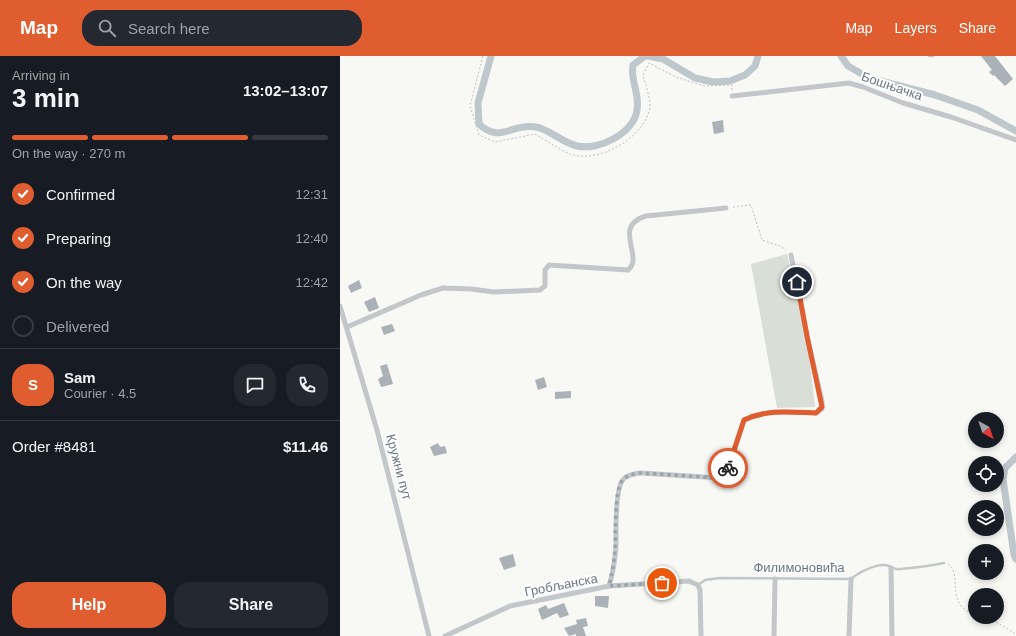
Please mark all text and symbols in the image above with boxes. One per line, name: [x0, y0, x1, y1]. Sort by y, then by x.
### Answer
search box: [82, 10, 362, 46]
text: Map: [20, 17, 58, 38]
icon: search: [96, 17, 118, 39]
text: Search here: [128, 20, 210, 37]
text: Map: [845, 20, 873, 36]
text: Layers: [895, 20, 937, 36]
text: Share: [959, 20, 996, 36]
text: Arriving in: [12, 68, 70, 83]
street label: Бошњачка: [859, 69, 925, 104]
text: 13:02–13:07: [243, 82, 328, 99]
text: 3 min: [12, 83, 80, 113]
text: On the way · 270 m: [12, 146, 125, 161]
icon: check: [12, 183, 34, 205]
text: Confirmed: [46, 186, 115, 203]
text: 12:31: [295, 187, 328, 202]
icon: check: [12, 227, 34, 249]
text: Preparing: [46, 230, 111, 247]
text: 12:40: [295, 231, 328, 246]
pin: [780, 265, 814, 299]
icon: check: [12, 271, 34, 293]
icon: home: [786, 271, 808, 293]
text: On the way: [46, 274, 122, 291]
text: 12:42: [295, 275, 328, 290]
text: Delivered: [46, 318, 109, 335]
button: chat: [234, 364, 276, 406]
button: phone: [286, 364, 328, 406]
text: Sam: [64, 369, 96, 386]
text: S: [28, 376, 38, 393]
text: Courier · 4.5: [64, 386, 136, 401]
north arrow: [968, 412, 1004, 448]
map controls: [968, 412, 1004, 624]
street label: Кружни пут: [383, 432, 415, 502]
text: Order #8481: [12, 438, 96, 455]
text: $11.46: [283, 438, 328, 455]
courier: [708, 448, 748, 488]
button: locate: [968, 456, 1004, 492]
icon: bike: [717, 457, 739, 479]
button: layers: [968, 500, 1004, 536]
button: +: [968, 544, 1004, 580]
street label: Филимоновића: [753, 560, 845, 575]
pin: [645, 566, 679, 600]
street label: Гробљанска: [523, 570, 600, 599]
icon: bag: [651, 572, 673, 594]
button: Help: [12, 582, 166, 628]
button: Share: [174, 582, 328, 628]
button: −: [968, 588, 1004, 624]

